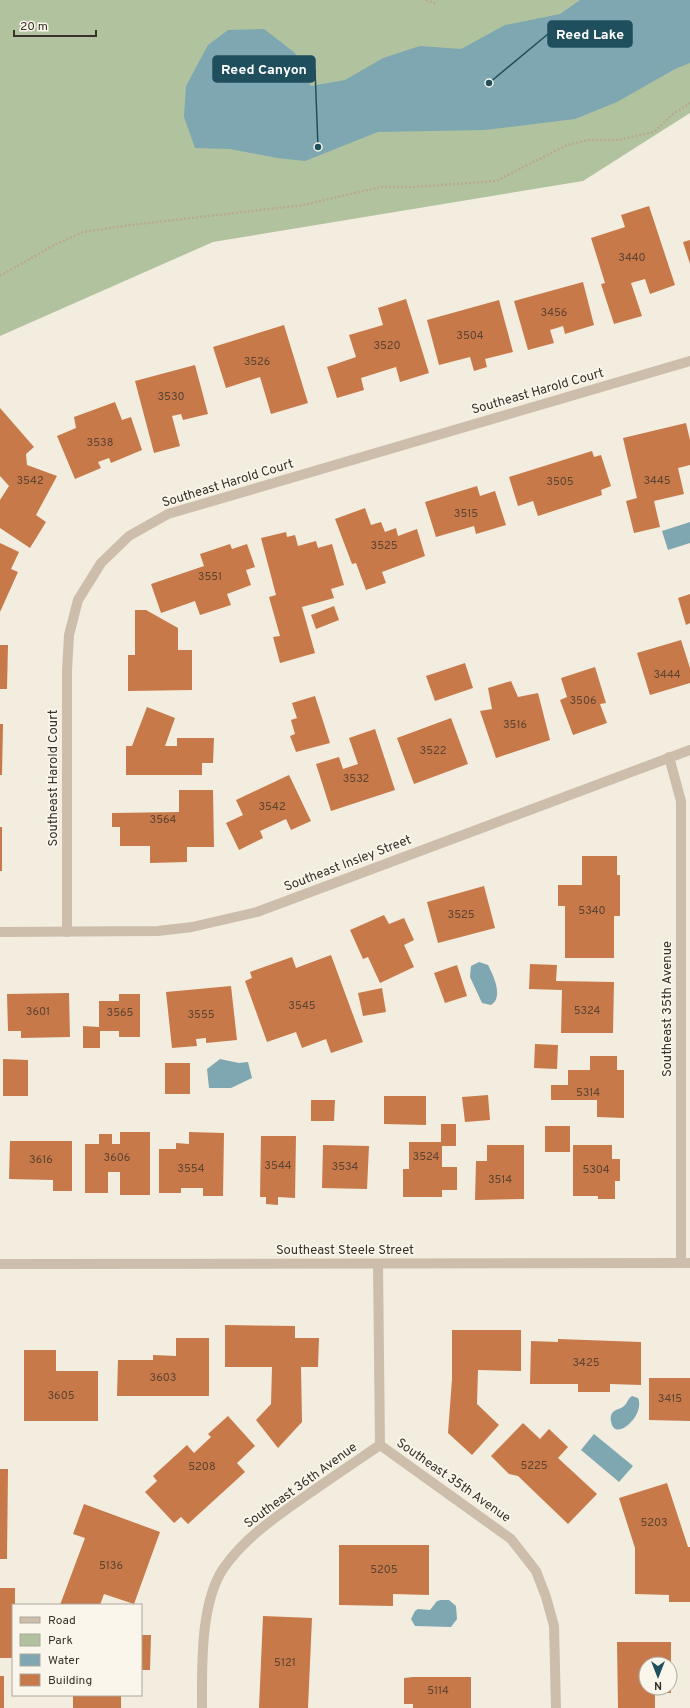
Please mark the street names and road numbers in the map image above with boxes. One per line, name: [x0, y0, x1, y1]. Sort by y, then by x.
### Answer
street label: Southeast Harold Court: [470, 365, 606, 419]
street label: Southeast Harold Court: [160, 456, 296, 512]
street label: Southeast Harold Court: [46, 710, 62, 846]
street label: Southeast Insley Street: [282, 832, 414, 896]
street label: Southeast 35th Avenue: [660, 941, 676, 1077]
street label: Southeast Steele Street: [276, 1243, 414, 1259]
street label: Southeast 35th Avenue: [393, 1435, 513, 1527]
street label: Southeast 36th Avenue: [241, 1440, 361, 1532]

